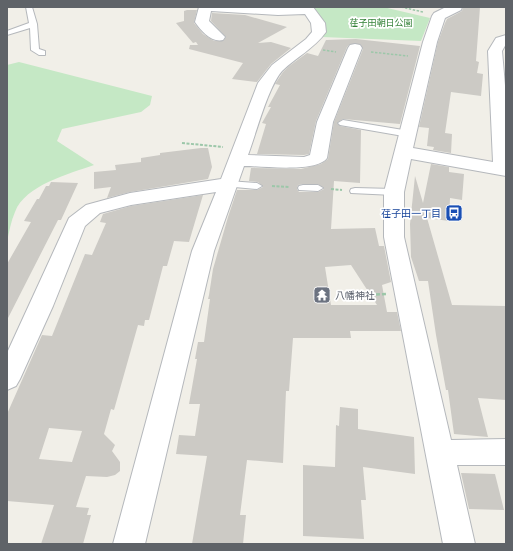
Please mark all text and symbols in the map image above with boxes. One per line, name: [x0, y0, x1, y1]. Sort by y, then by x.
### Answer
park label: 荏子田朝日公園: [349, 17, 413, 29]
bus stop icon: 荏子田一丁目: [444, 203, 464, 223]
place label: 荏子田一丁目: [381, 207, 441, 220]
temple icon: 八幡神社: [312, 285, 332, 305]
place label: 八幡神社: [335, 289, 375, 302]

